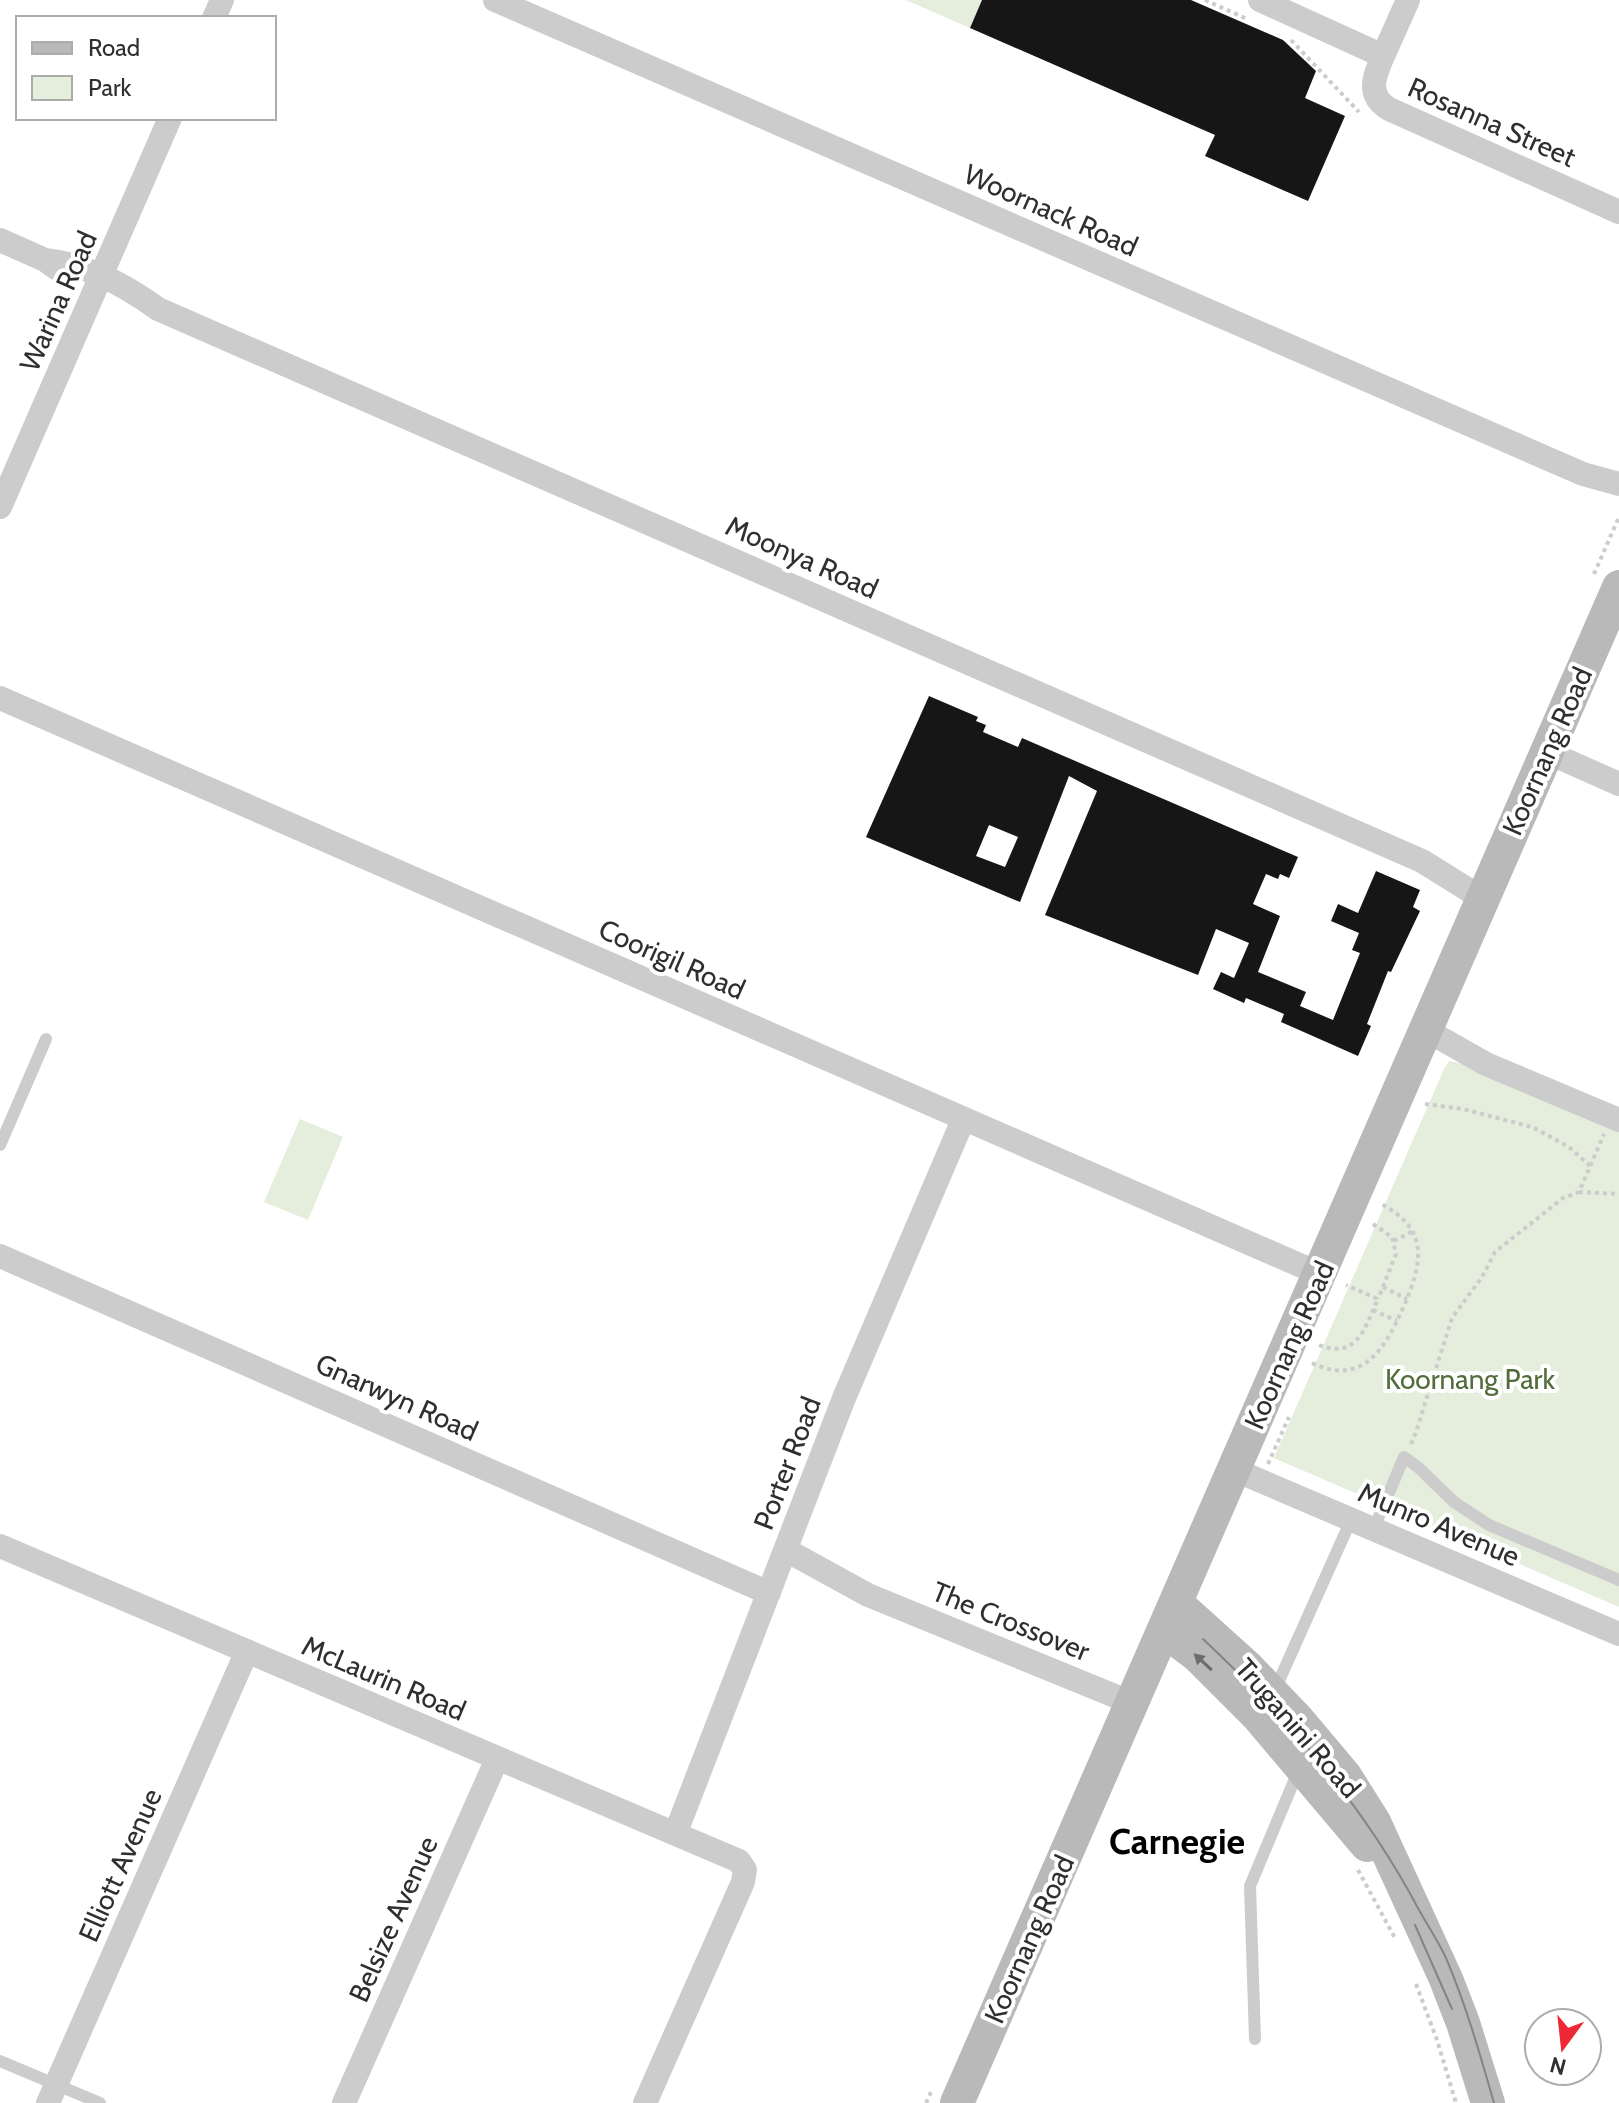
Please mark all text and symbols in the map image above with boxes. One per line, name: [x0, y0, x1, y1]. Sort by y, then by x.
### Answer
legend: [16, 16, 276, 120]
text: Road: [88, 33, 140, 62]
street label: Rosanna Street: [1403, 70, 1581, 174]
text: Park: [88, 73, 131, 102]
street label: Woornack Road: [959, 157, 1143, 263]
street label: Warina Road: [12, 226, 104, 376]
street label: Moonya Road: [721, 508, 883, 606]
street label: Koornang Road: [1495, 662, 1599, 840]
street label: Coorigil Road: [594, 912, 750, 1006]
street label: Koornang Road: [1237, 1256, 1341, 1434]
street label: Gnarwyn Road: [311, 1346, 483, 1448]
park label: Koornang Park: [1385, 1362, 1555, 1396]
street label: Porter Road: [746, 1392, 828, 1534]
street label: Munro Avenue: [1353, 1475, 1525, 1573]
street label: The Crossover: [927, 1574, 1095, 1668]
street label: McLaurin Road: [297, 1628, 471, 1728]
street label: Truganini Road: [1228, 1651, 1368, 1805]
one-way arrow: [1194, 1653, 1213, 1671]
street label: Elliott Avenue: [71, 1783, 169, 1947]
district label: Carnegie: [1109, 1819, 1245, 1863]
street label: Belsize Avenue: [341, 1831, 445, 2007]
street label: Koornang Road: [977, 1850, 1081, 2028]
north arrow: [1523, 2007, 1603, 2087]
text: N: [1547, 2051, 1569, 2081]

